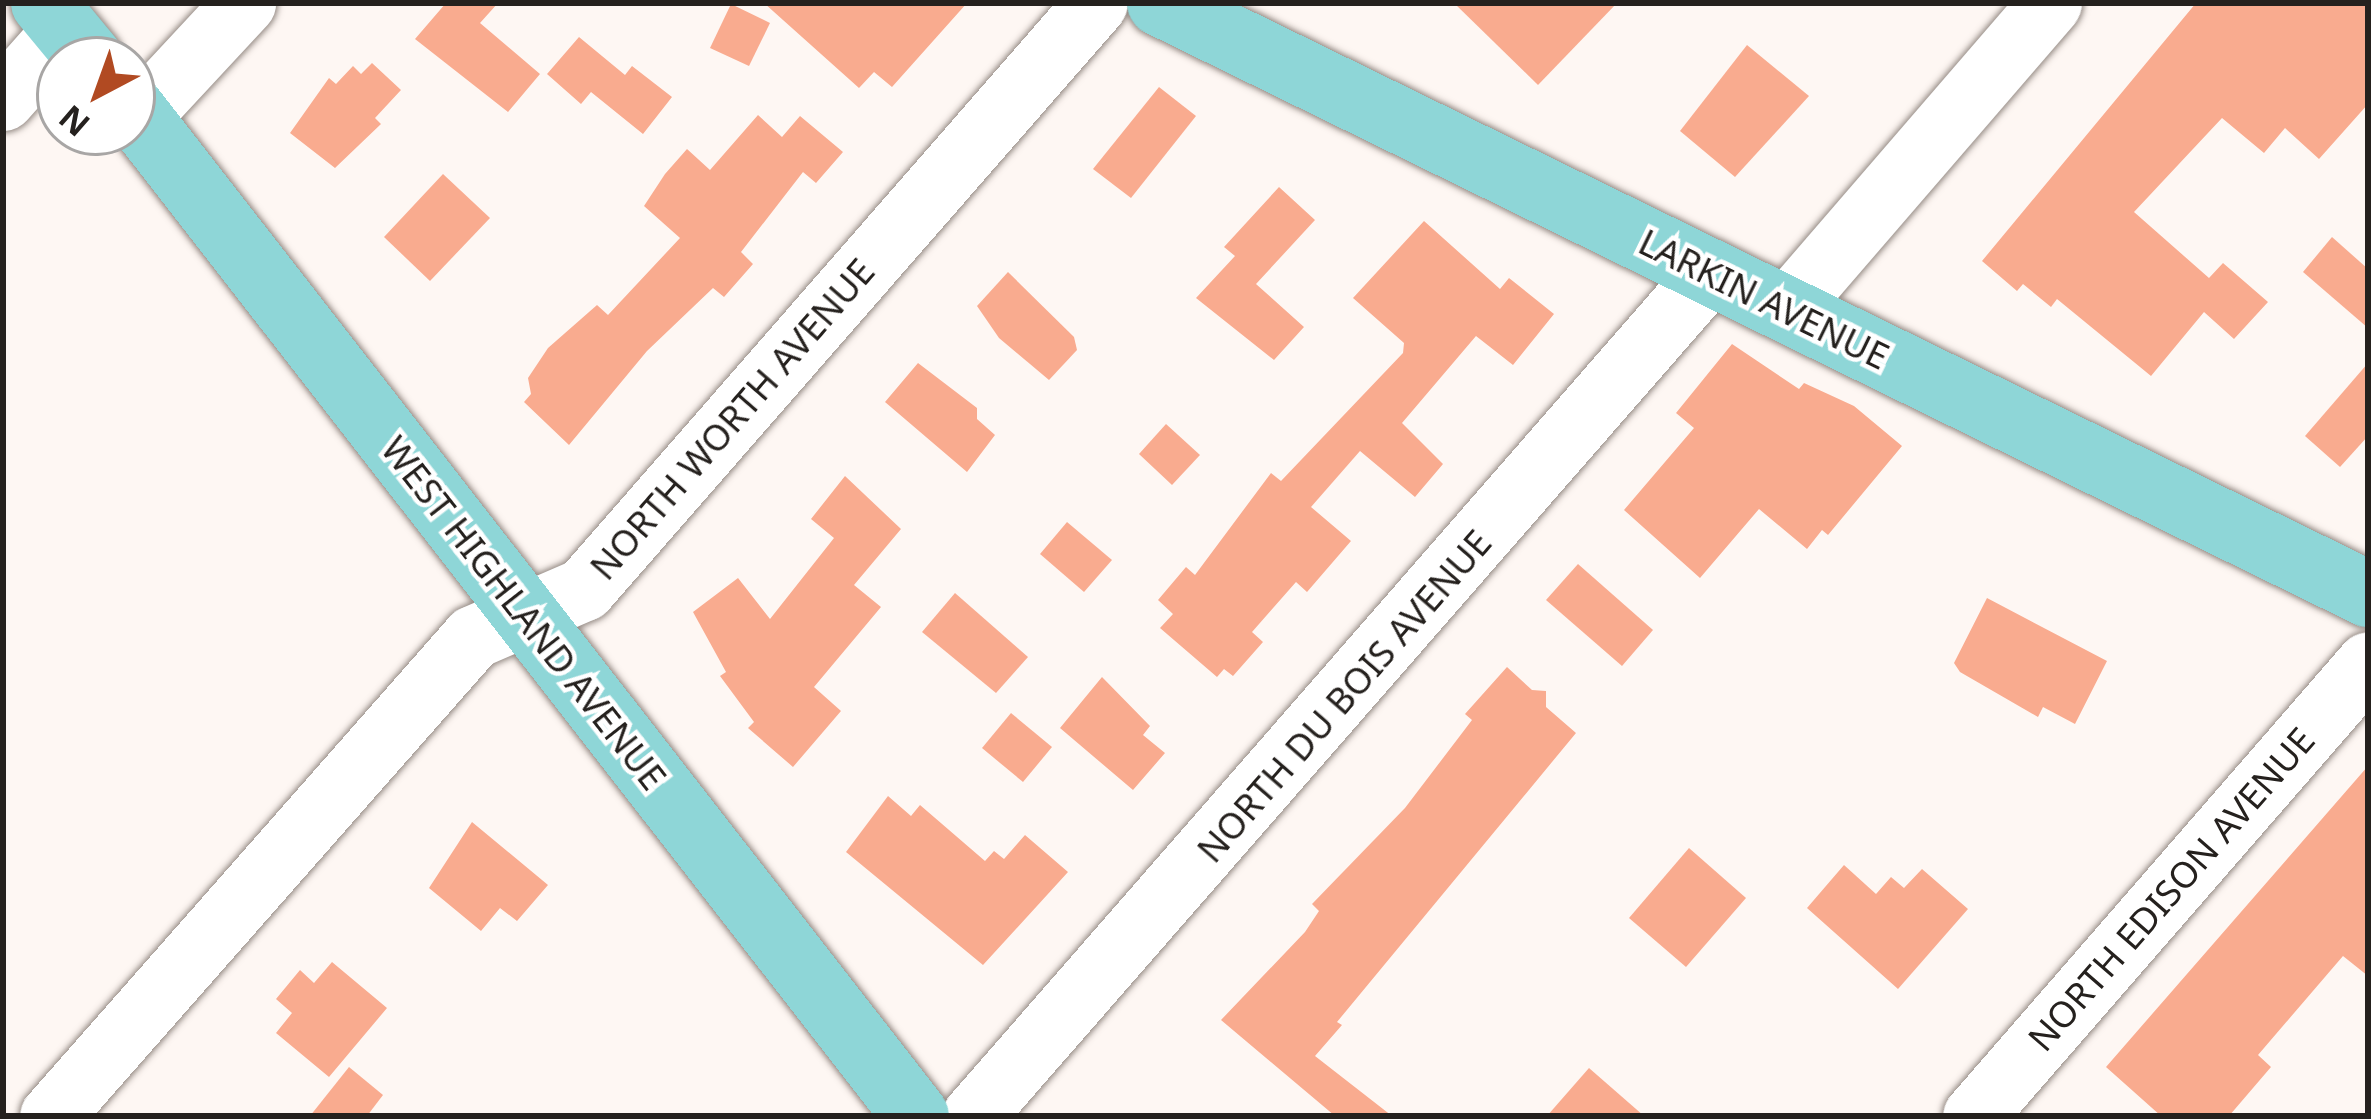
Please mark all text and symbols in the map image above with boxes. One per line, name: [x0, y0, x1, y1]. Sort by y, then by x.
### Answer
north arrow: [36, 36, 156, 156]
text: N: [49, 95, 99, 147]
street label: LARKIN AVENUE: [1632, 220, 1896, 378]
street label: NORTH WORTH AVENUE: [581, 250, 883, 588]
street label: WEST HIGHLAND AVENUE: [373, 428, 675, 798]
street label: NORTH DU BOIS AVENUE: [1188, 521, 1500, 871]
street label: NORTH EDISON AVENUE: [2019, 719, 2323, 1059]

